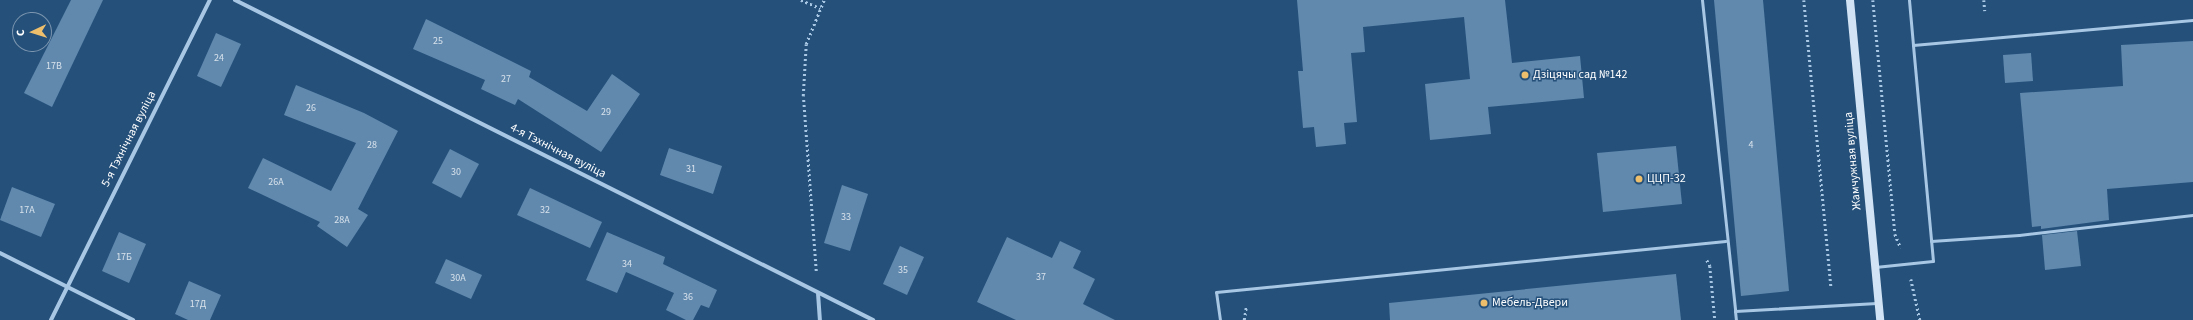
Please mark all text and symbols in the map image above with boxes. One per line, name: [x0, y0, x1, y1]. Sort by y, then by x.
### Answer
north arrow: [12, 12, 52, 52]
text: С: [13, 29, 28, 37]
house number: 25: [433, 36, 443, 48]
house number: 24: [214, 53, 224, 65]
house number: 17В: [46, 61, 62, 73]
place label: Дзіцячы сад №142: [1533, 68, 1627, 82]
marker: Дзіцячы сад №142: [1520, 70, 1530, 80]
house number: 27: [501, 74, 511, 86]
street label: 5-я Тэхнічная вуліца: [99, 89, 159, 189]
house number: 26: [306, 103, 316, 115]
house number: 29: [601, 107, 611, 119]
street label: Жамчужная вуліца: [1842, 111, 1864, 211]
street label: 4-я Тэхнічная вуліца: [508, 121, 608, 181]
house number: 28: [367, 140, 377, 152]
house number: 4: [1749, 140, 1753, 152]
house number: 31: [686, 164, 696, 176]
house number: 30: [451, 167, 461, 179]
place label: ЦЦП-32: [1647, 172, 1686, 186]
marker: ЦЦП-32: [1634, 174, 1644, 184]
house number: 26А: [268, 177, 284, 189]
house number: 17А: [19, 205, 35, 217]
house number: 32: [540, 205, 550, 217]
house number: 33: [841, 212, 851, 224]
house number: 28А: [334, 215, 350, 227]
house number: 17Б: [116, 252, 132, 264]
house number: 34: [622, 259, 632, 271]
house number: 35: [898, 265, 908, 277]
house number: 37: [1036, 272, 1046, 284]
house number: 30А: [450, 273, 466, 285]
house number: 36: [683, 292, 693, 304]
place label: Мебель-Двери: [1492, 296, 1568, 310]
marker: Мебель-Двери: [1479, 298, 1489, 308]
house number: 17Д: [190, 299, 206, 311]

